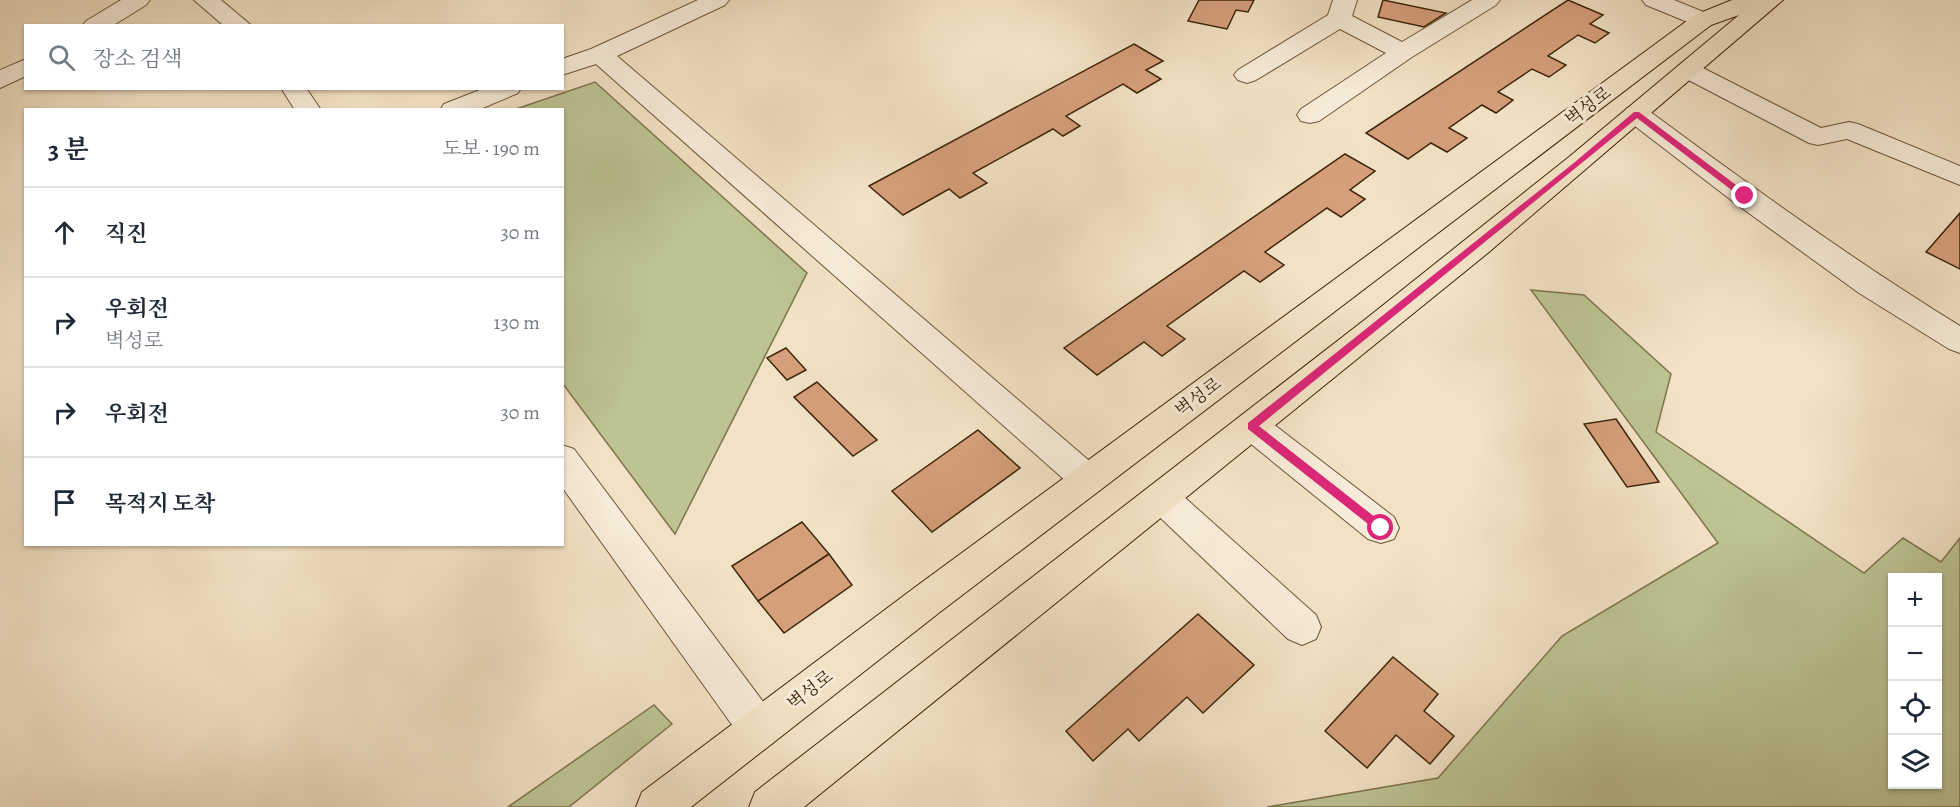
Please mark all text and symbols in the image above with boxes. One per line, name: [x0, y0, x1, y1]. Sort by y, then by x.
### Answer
search box: [24, 24, 564, 90]
icon: search: [45, 41, 78, 74]
text: 장소 검색: [93, 44, 182, 74]
street label: 벽성로: [1560, 81, 1616, 131]
text: 3 분: [48, 132, 89, 167]
text: 도보 · 190 m: [442, 135, 540, 162]
route end: [1731, 182, 1757, 208]
icon: ahead: [48, 216, 81, 249]
text: 직진: [105, 219, 148, 249]
text: 30 m: [500, 219, 540, 246]
text: 우회전: [105, 294, 169, 324]
icon: right: [48, 306, 81, 339]
text: 130 m: [494, 309, 540, 336]
text: 벽성로: [105, 327, 163, 354]
street label: 벽성로: [1170, 372, 1226, 422]
icon: right: [48, 396, 81, 429]
text: 우회전: [105, 399, 169, 429]
text: 30 m: [500, 399, 540, 426]
icon: arrive: [48, 486, 81, 519]
text: 목적지 도착: [105, 489, 215, 519]
route start: [1367, 514, 1393, 540]
map controls: [1888, 573, 1942, 789]
button: +: [1888, 573, 1942, 627]
button: −: [1888, 627, 1942, 681]
street label: 벽성로: [782, 664, 838, 716]
button: locate: [1888, 681, 1942, 735]
button: layers: [1888, 735, 1942, 789]

